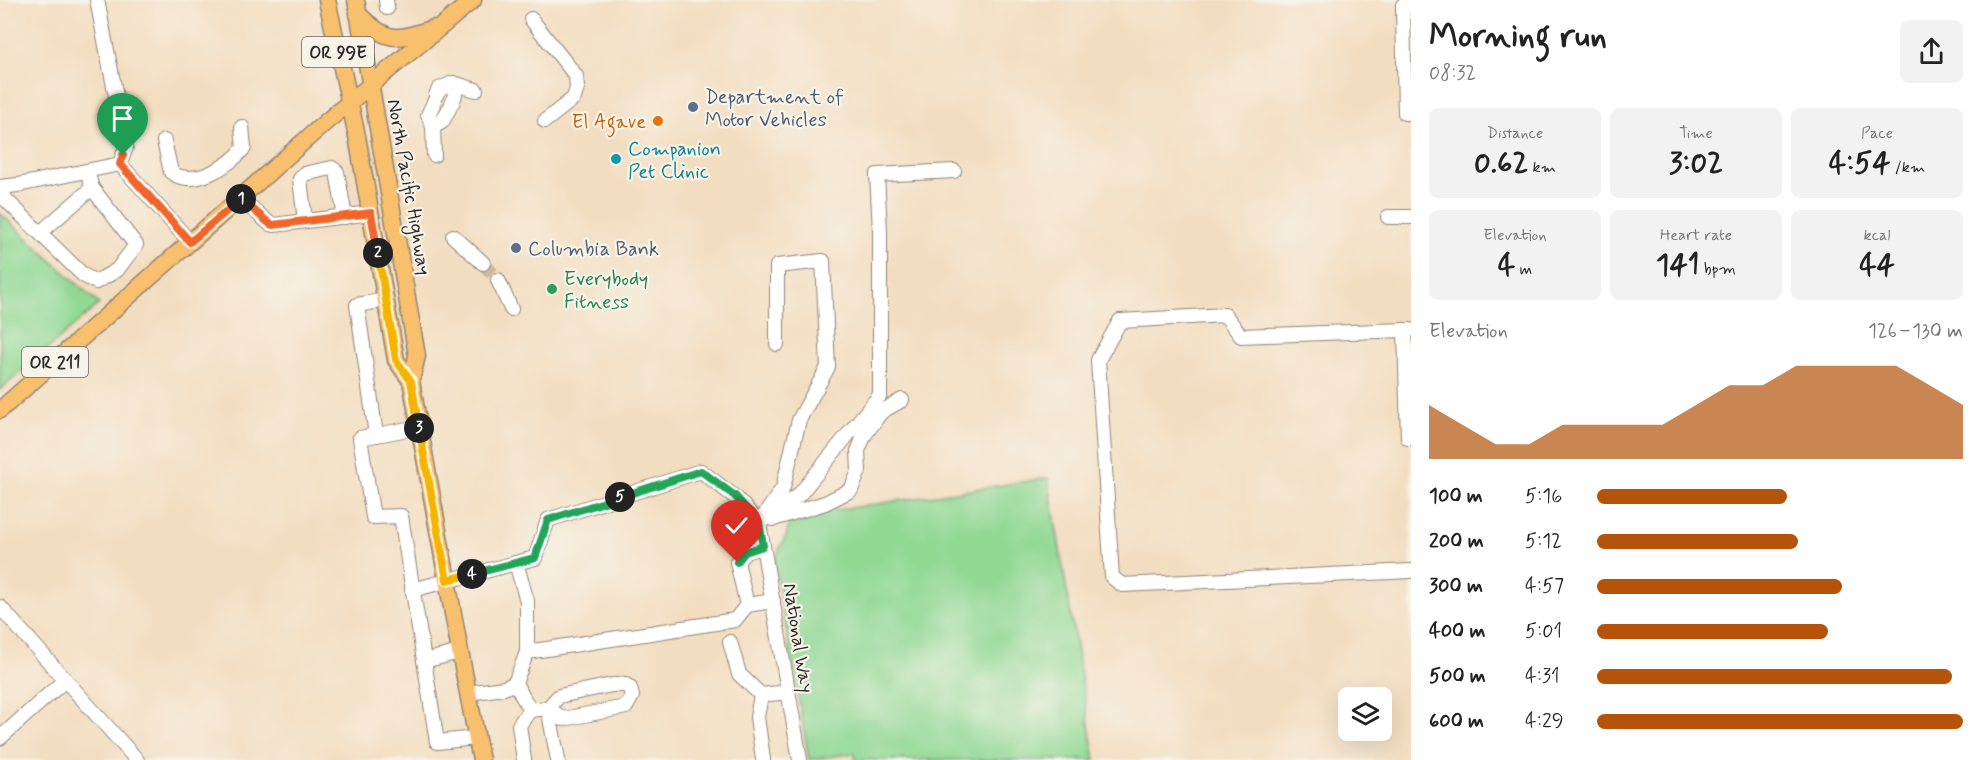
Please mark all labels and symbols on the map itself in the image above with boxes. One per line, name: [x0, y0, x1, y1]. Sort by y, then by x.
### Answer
road number: OR 99E: [302, 37, 374, 67]
place label: Department of Motor Vehicles: [705, 84, 844, 134]
pin: [97, 93, 148, 155]
street label: North Pacific Highway: [379, 97, 437, 278]
marker: Department of Motor Vehicles: [686, 100, 700, 114]
place label: El Agave: [572, 109, 646, 138]
marker: El Agave: [651, 114, 665, 128]
place label: Companion Pet Clinic: [628, 136, 721, 186]
marker: Companion Pet Clinic: [609, 152, 623, 166]
pin: 1: [226, 184, 256, 214]
place label: Columbia Bank: [528, 236, 659, 263]
pin: 2: [363, 238, 393, 268]
marker: Columbia Bank: [509, 241, 523, 255]
place label: Everybody Fitness: [564, 266, 648, 316]
marker: Everybody Fitness: [545, 282, 559, 296]
road number: OR 211: [22, 347, 88, 377]
pin: 3: [404, 413, 434, 443]
pin: 5: [605, 482, 635, 512]
pin: [711, 500, 762, 562]
pin: 4: [457, 559, 487, 589]
street label: National Way: [776, 581, 820, 695]

